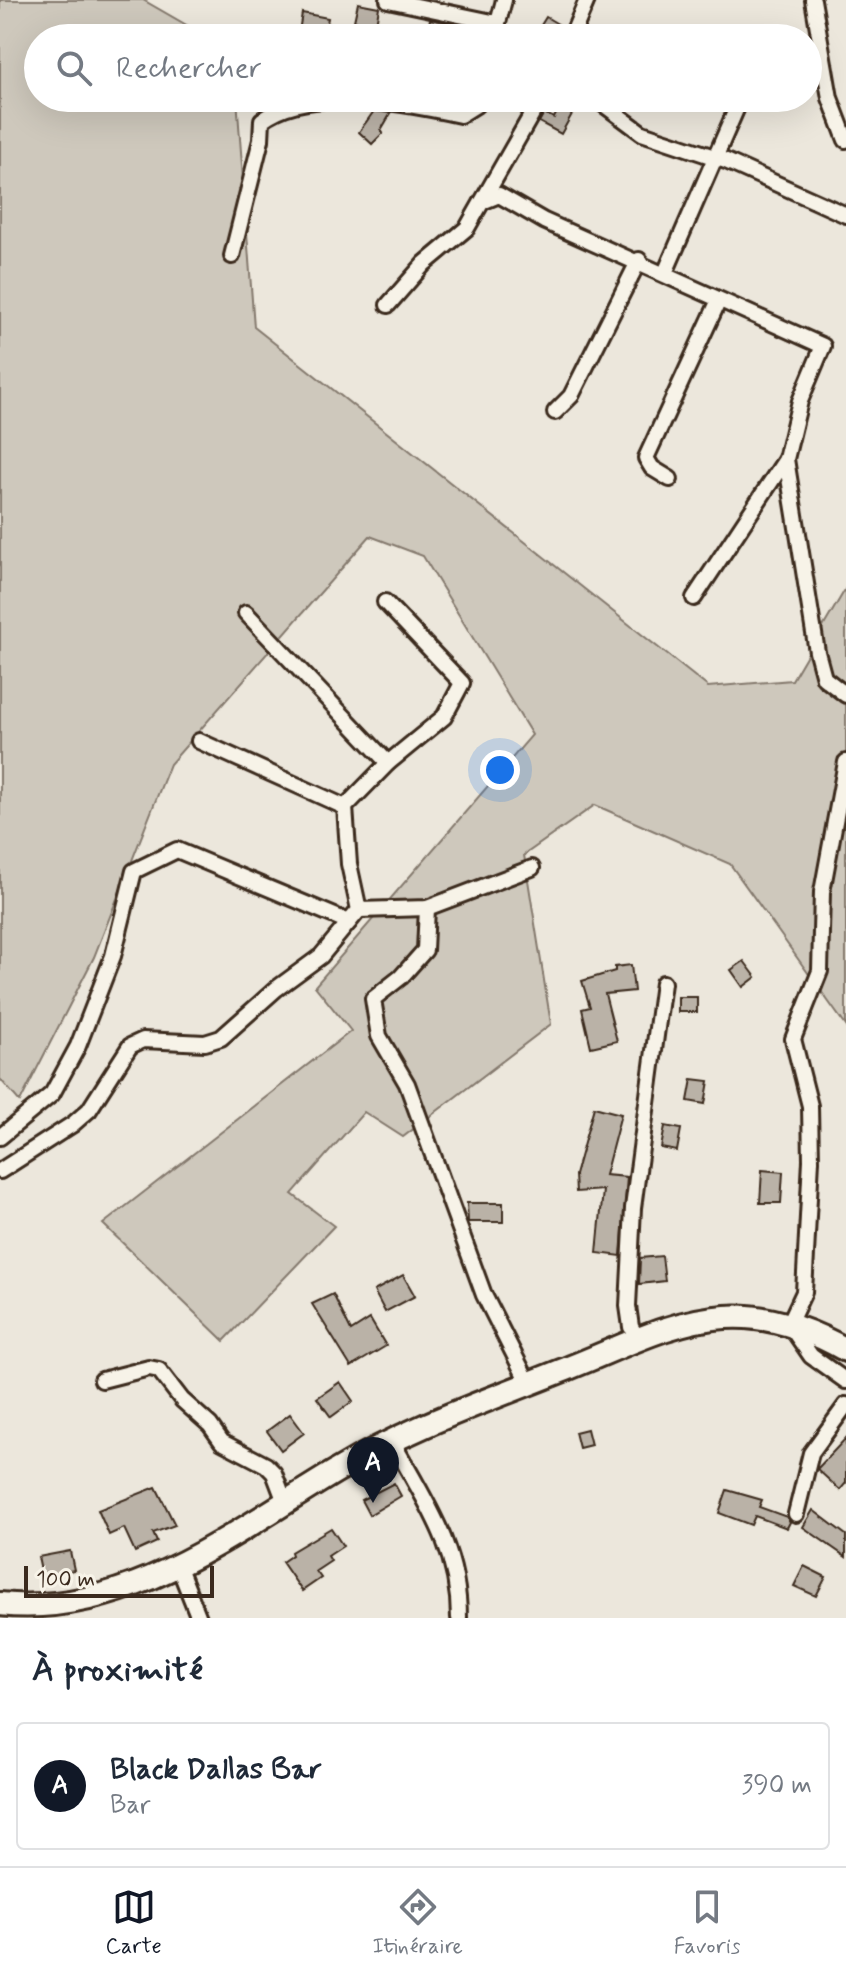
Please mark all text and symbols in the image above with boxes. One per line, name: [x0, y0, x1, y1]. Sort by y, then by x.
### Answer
search box: [24, 24, 822, 112]
icon: search: [52, 46, 96, 90]
text: Rechercher: [116, 49, 262, 88]
your location: [480, 750, 520, 790]
pin: A: [347, 1437, 399, 1503]
scale bar: [24, 1562, 214, 1598]
text: 100 m: [36, 1566, 95, 1594]
text: À proximité: [32, 1648, 203, 1693]
text: Black Dallas Bar: [110, 1750, 322, 1789]
text: A: [51, 1769, 69, 1803]
text: 390 m: [741, 1769, 812, 1803]
text: Bar: [110, 1789, 151, 1823]
tab: Carte: [105, 1885, 162, 1961]
tab: Itinéraire: [373, 1885, 463, 1961]
tab: Favoris: [674, 1885, 741, 1961]

